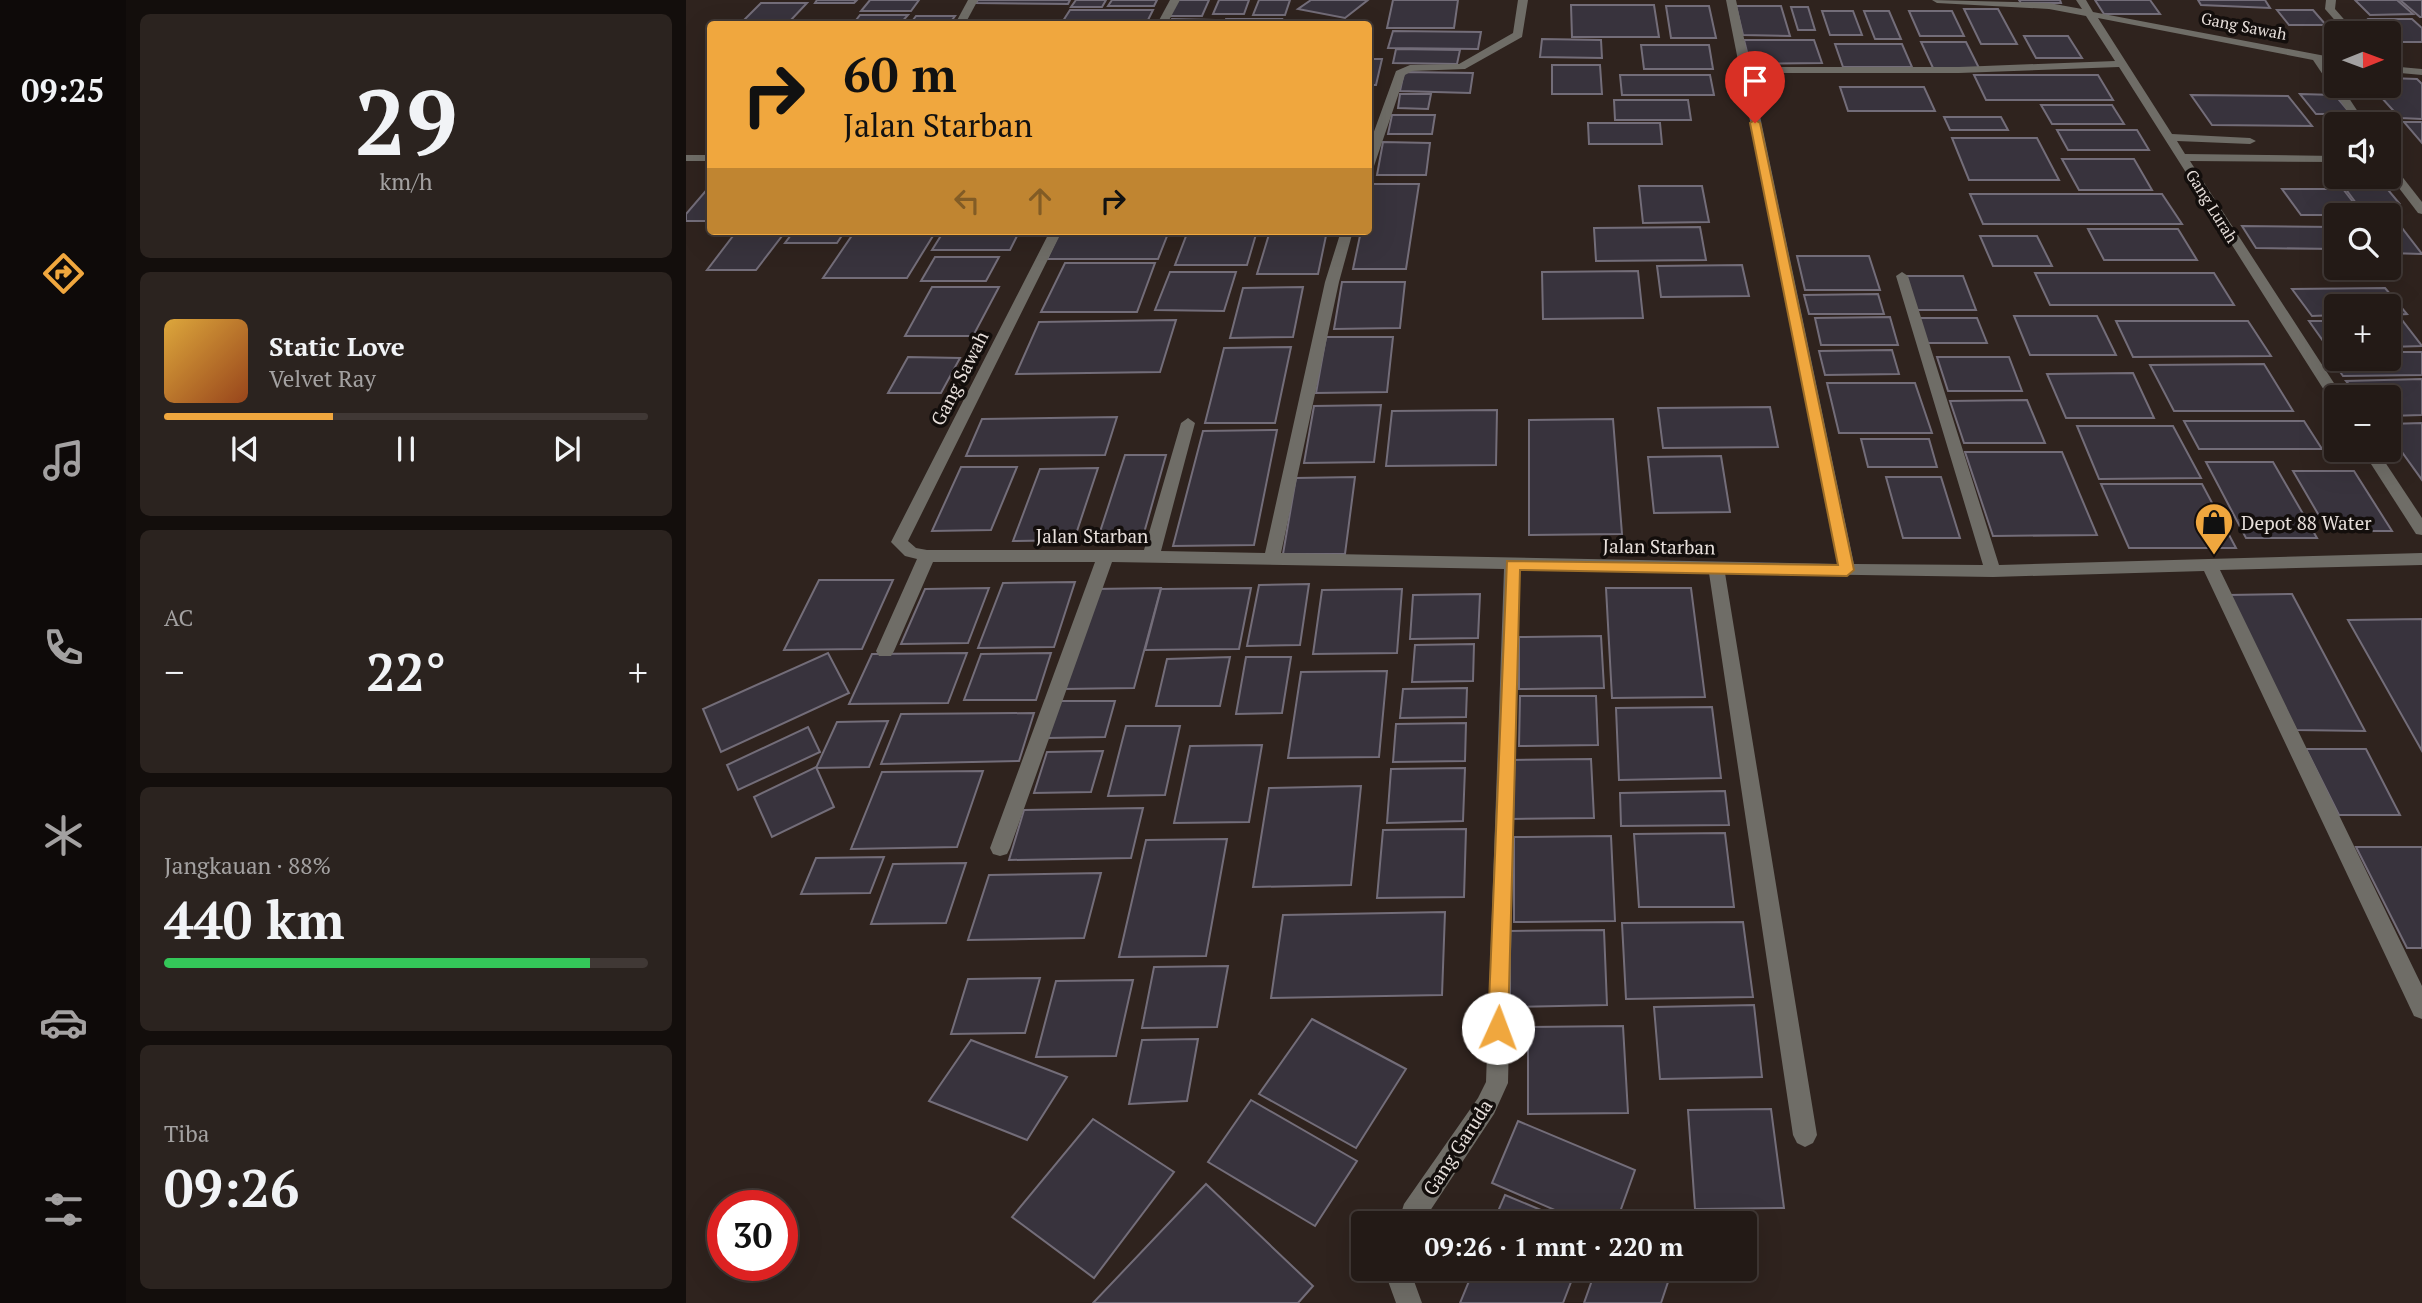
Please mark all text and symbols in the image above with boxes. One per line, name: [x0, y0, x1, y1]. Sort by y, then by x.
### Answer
street label: Gang Sawah: [2199, 7, 2289, 45]
north arrow: [2324, 21, 2401, 98]
map controls: [2324, 21, 2401, 462]
text: 60 m: [843, 41, 957, 106]
icon: right: [728, 49, 819, 140]
pin: [1725, 51, 1785, 123]
text: 29: [355, 60, 457, 181]
icon: arrive: [1736, 62, 1774, 100]
text: 09:25: [21, 69, 105, 111]
text: Jalan Starban: [843, 104, 1033, 146]
button: sound: [2324, 112, 2401, 189]
street label: Gang Lurah: [2181, 165, 2244, 247]
text: km/h: [379, 166, 433, 197]
icon: left: [948, 182, 986, 220]
icon: ahead: [1021, 182, 1059, 220]
icon: right: [1094, 182, 1132, 220]
button: search: [2324, 203, 2401, 280]
icon: directions: [39, 249, 88, 298]
button: +: [2324, 294, 2401, 371]
street label: Gang Sawah: [924, 326, 994, 430]
text: Static Love: [269, 329, 405, 363]
text: Velvet Ray: [269, 363, 376, 394]
button: −: [2324, 385, 2401, 462]
icon: previous: [226, 430, 264, 468]
icon: pause: [387, 430, 425, 468]
icon: next: [548, 430, 586, 468]
icon: music: [39, 436, 88, 485]
shop icon: Depot 88 Water: [2193, 501, 2235, 556]
place label: Depot 88 Water: [2241, 510, 2372, 535]
street label: Jalan Starban: [1036, 523, 1148, 548]
street label: Jalan Starban: [1602, 533, 1716, 559]
text: AC: [164, 602, 193, 633]
icon: phone: [39, 623, 88, 672]
text: 22°: [366, 637, 446, 706]
text: −: [164, 647, 184, 697]
text: +: [628, 647, 648, 697]
icon: climate: [39, 811, 88, 860]
text: Jangkauan · 88%: [164, 850, 331, 881]
text: 440 km: [164, 885, 345, 954]
position arrow: [1461, 991, 1535, 1065]
icon: car: [39, 998, 88, 1047]
street label: Gang Garuda: [1417, 1094, 1498, 1200]
text: Tiba: [164, 1118, 209, 1149]
text: 09:26: [164, 1153, 299, 1222]
icon: filters: [39, 1185, 88, 1234]
speed limit sign: 30: [707, 1190, 798, 1281]
text: 09:26 · 1 mnt · 220 m: [1424, 1229, 1684, 1263]

